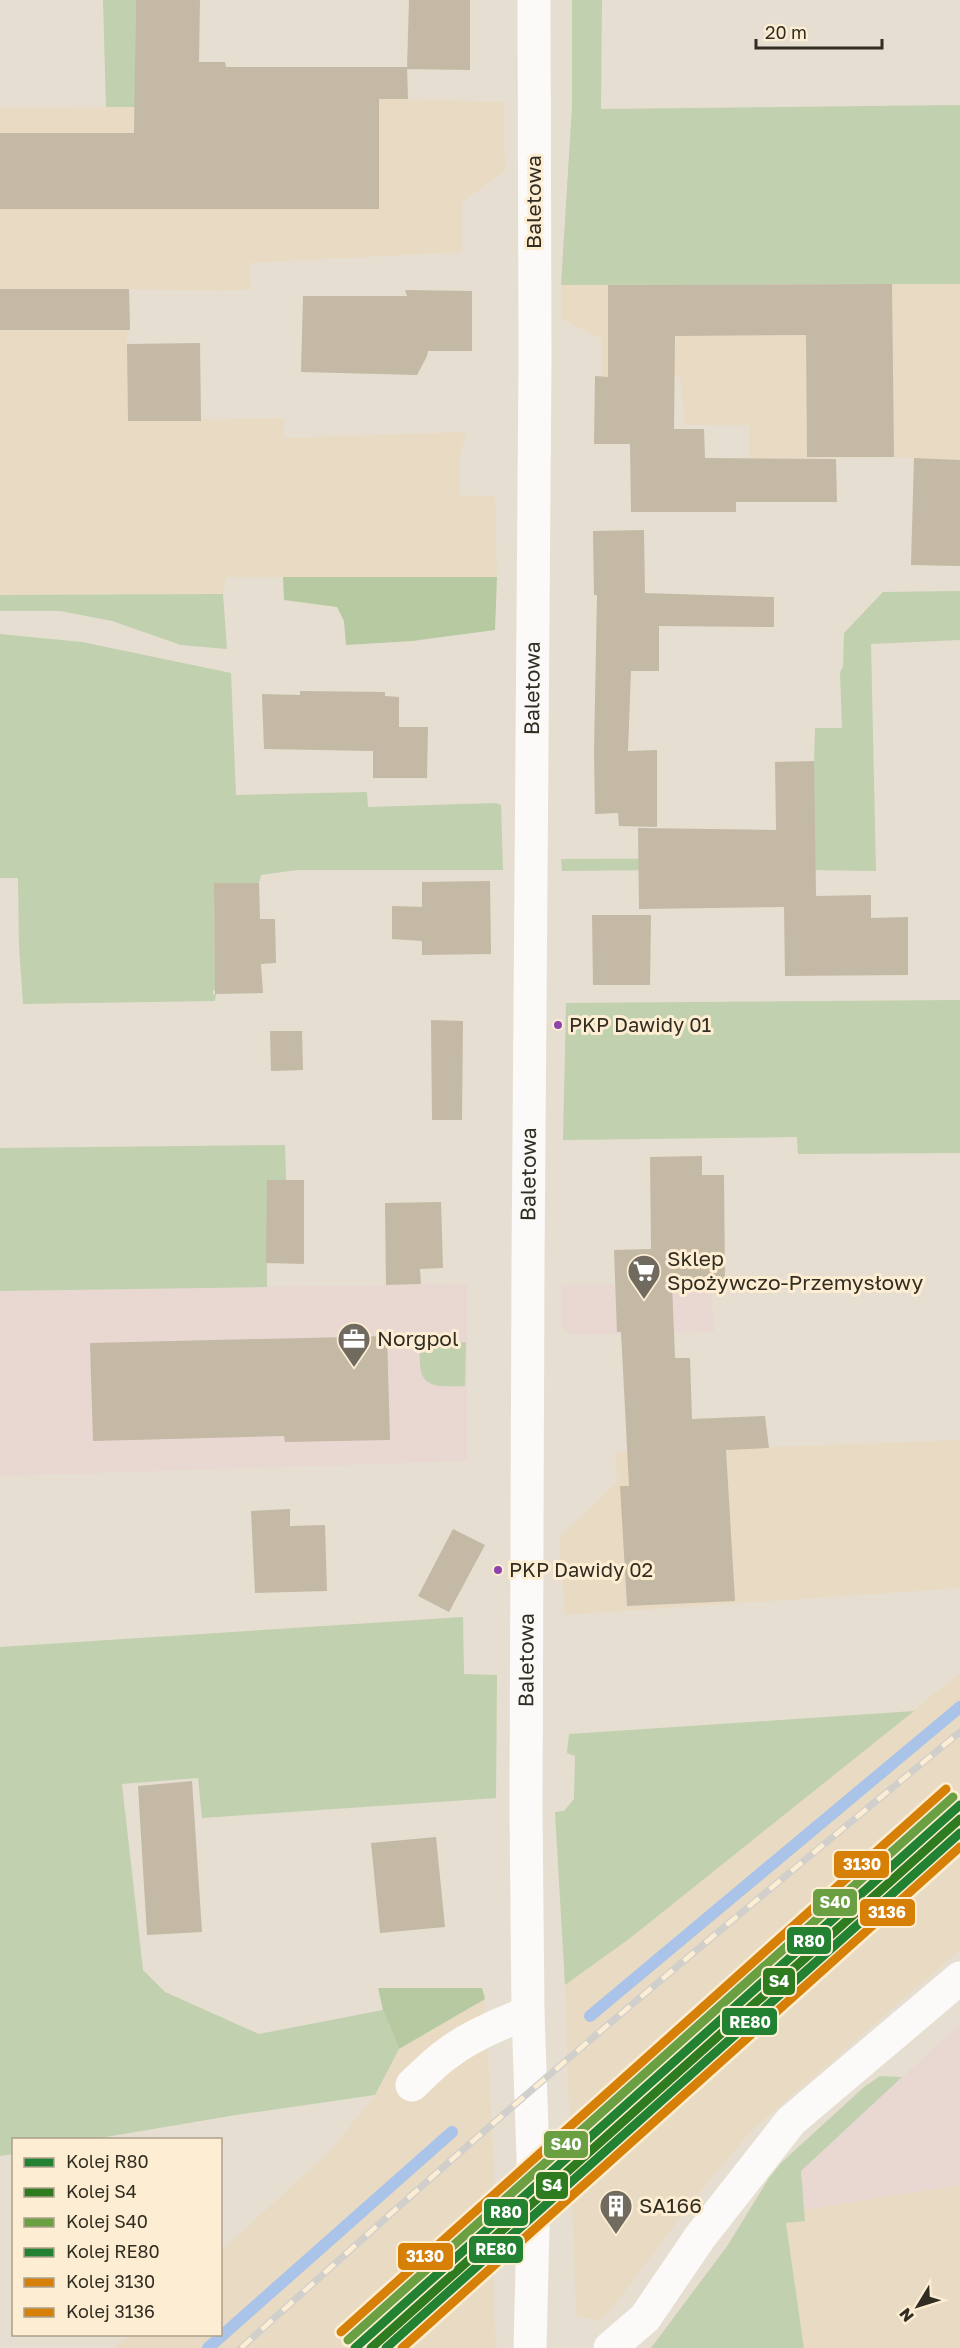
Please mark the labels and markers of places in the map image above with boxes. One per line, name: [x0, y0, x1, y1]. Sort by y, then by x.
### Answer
place label: PKP Dawidy 01: [569, 1012, 712, 1036]
marker: PKP Dawidy 01: [552, 1019, 564, 1031]
place label: Sklep Spożywczo-Przemysłowy: [667, 1245, 923, 1295]
supermarket icon: Sklep Spożywczo-Przemysłowy: [626, 1253, 662, 1300]
office icon: Norgpol: [336, 1321, 372, 1368]
place label: Norgpol: [377, 1325, 459, 1351]
place label: PKP Dawidy 02: [509, 1557, 653, 1581]
marker: PKP Dawidy 02: [492, 1564, 504, 1576]
building icon: SA166: [598, 2188, 634, 2235]
place label: SA166: [639, 2192, 702, 2218]

